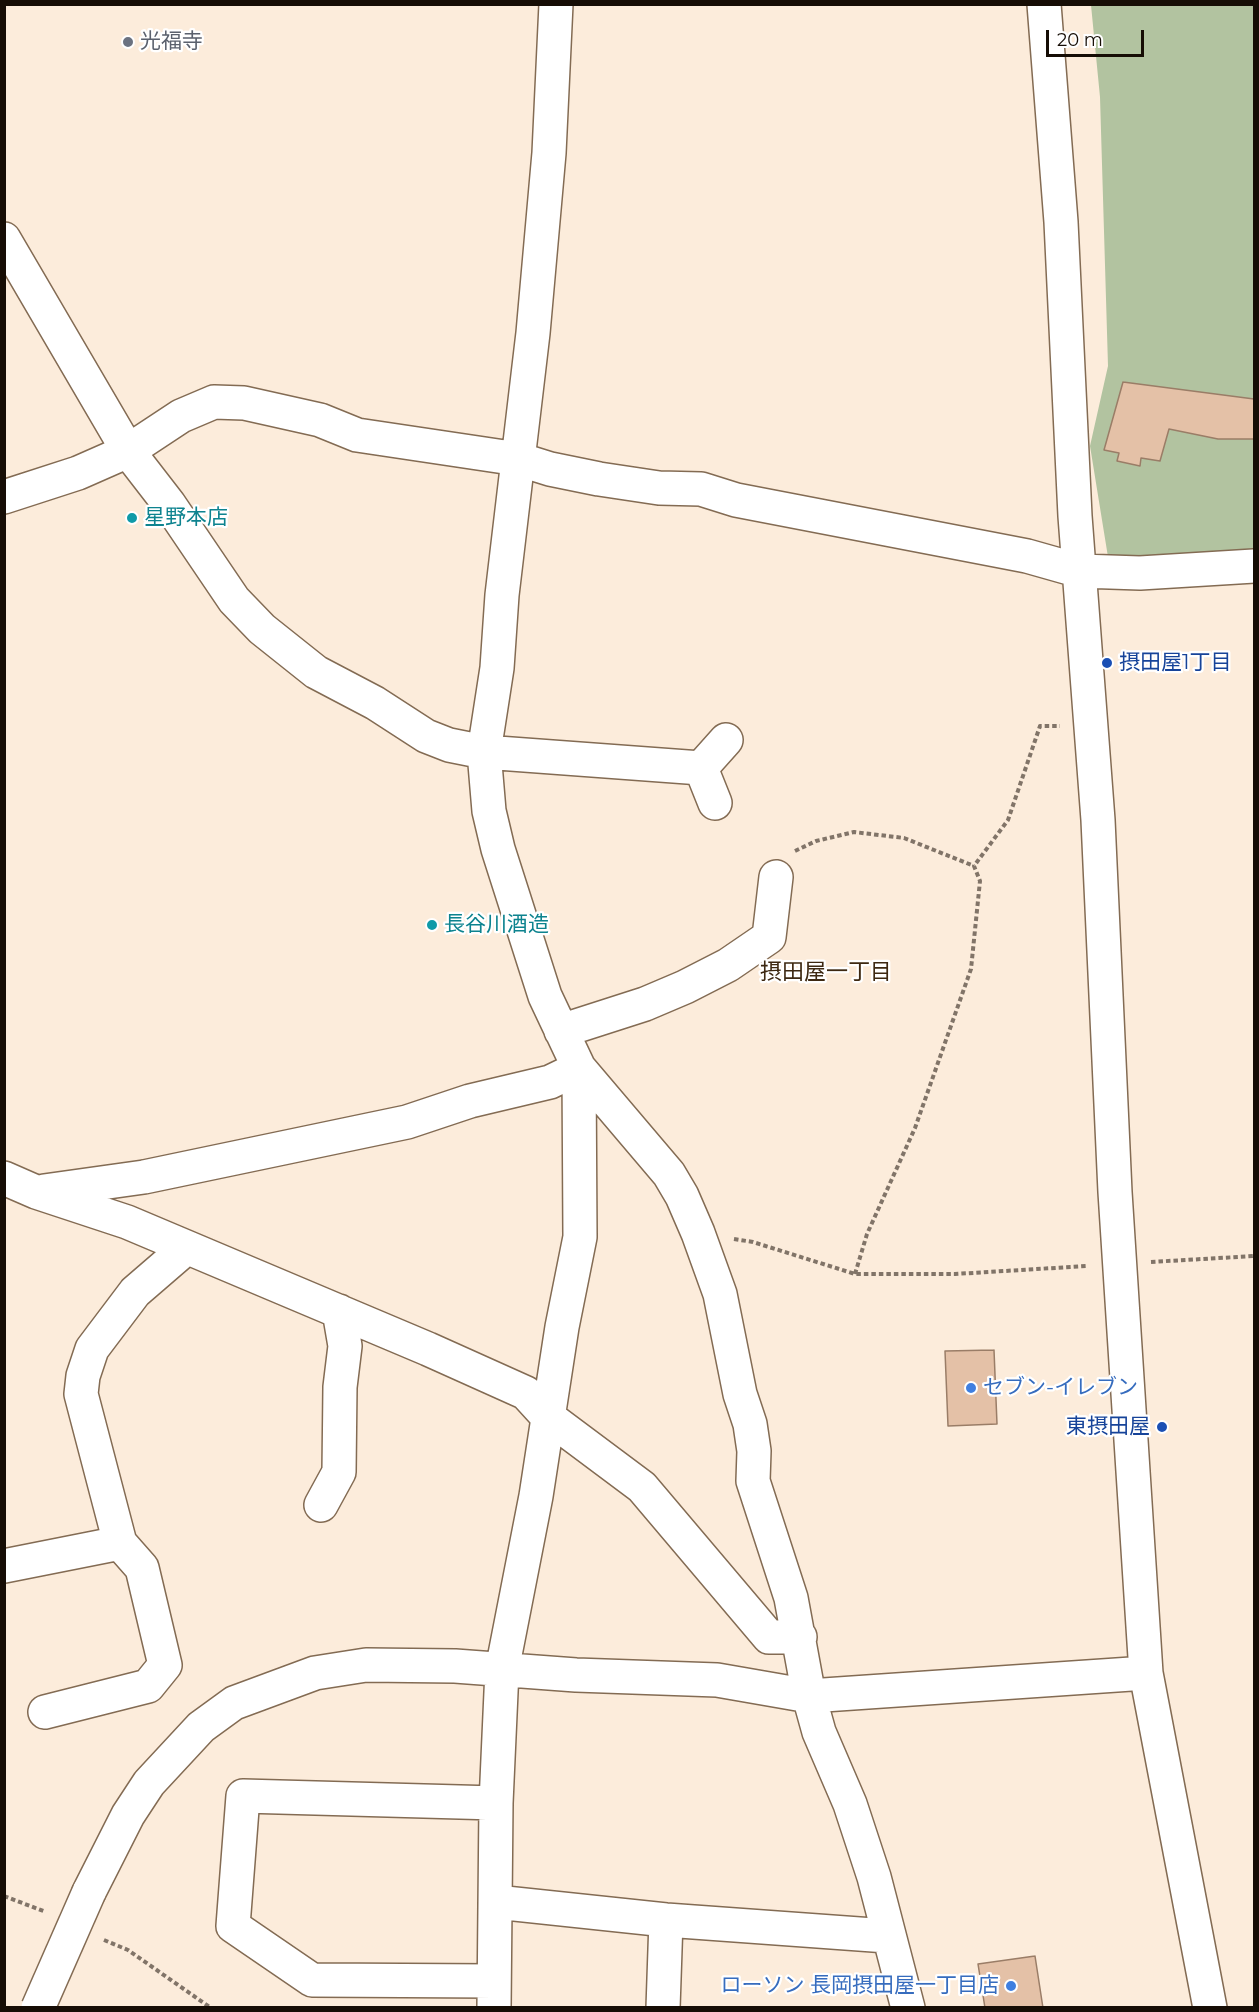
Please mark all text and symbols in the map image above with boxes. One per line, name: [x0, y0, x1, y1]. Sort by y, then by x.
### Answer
scale bar: [1049, 18, 1146, 56]
place label: 光福寺: [140, 29, 203, 55]
text: 20 m: [1057, 29, 1103, 51]
marker: 光福寺: [121, 35, 135, 49]
place label: 星野本店: [144, 505, 228, 531]
marker: 星野本店: [125, 511, 139, 525]
place label: 摂田屋1丁目: [1119, 650, 1232, 676]
marker: 摂田屋1丁目: [1100, 656, 1114, 670]
place label: 長谷川酒造: [444, 912, 549, 938]
marker: 長谷川酒造: [425, 918, 439, 932]
district label: 摂田屋一丁目: [760, 960, 892, 986]
place label: セブン-イレブン: [983, 1375, 1138, 1401]
marker: セブン-イレブン: [964, 1381, 978, 1395]
place label: 東摂田屋: [1066, 1414, 1150, 1440]
marker: 東摂田屋: [1155, 1420, 1169, 1434]
place label: ローソン 長岡摂田屋一丁目店: [720, 1973, 999, 1999]
marker: ローソン 長岡摂田屋一丁目店: [1004, 1979, 1018, 1993]

